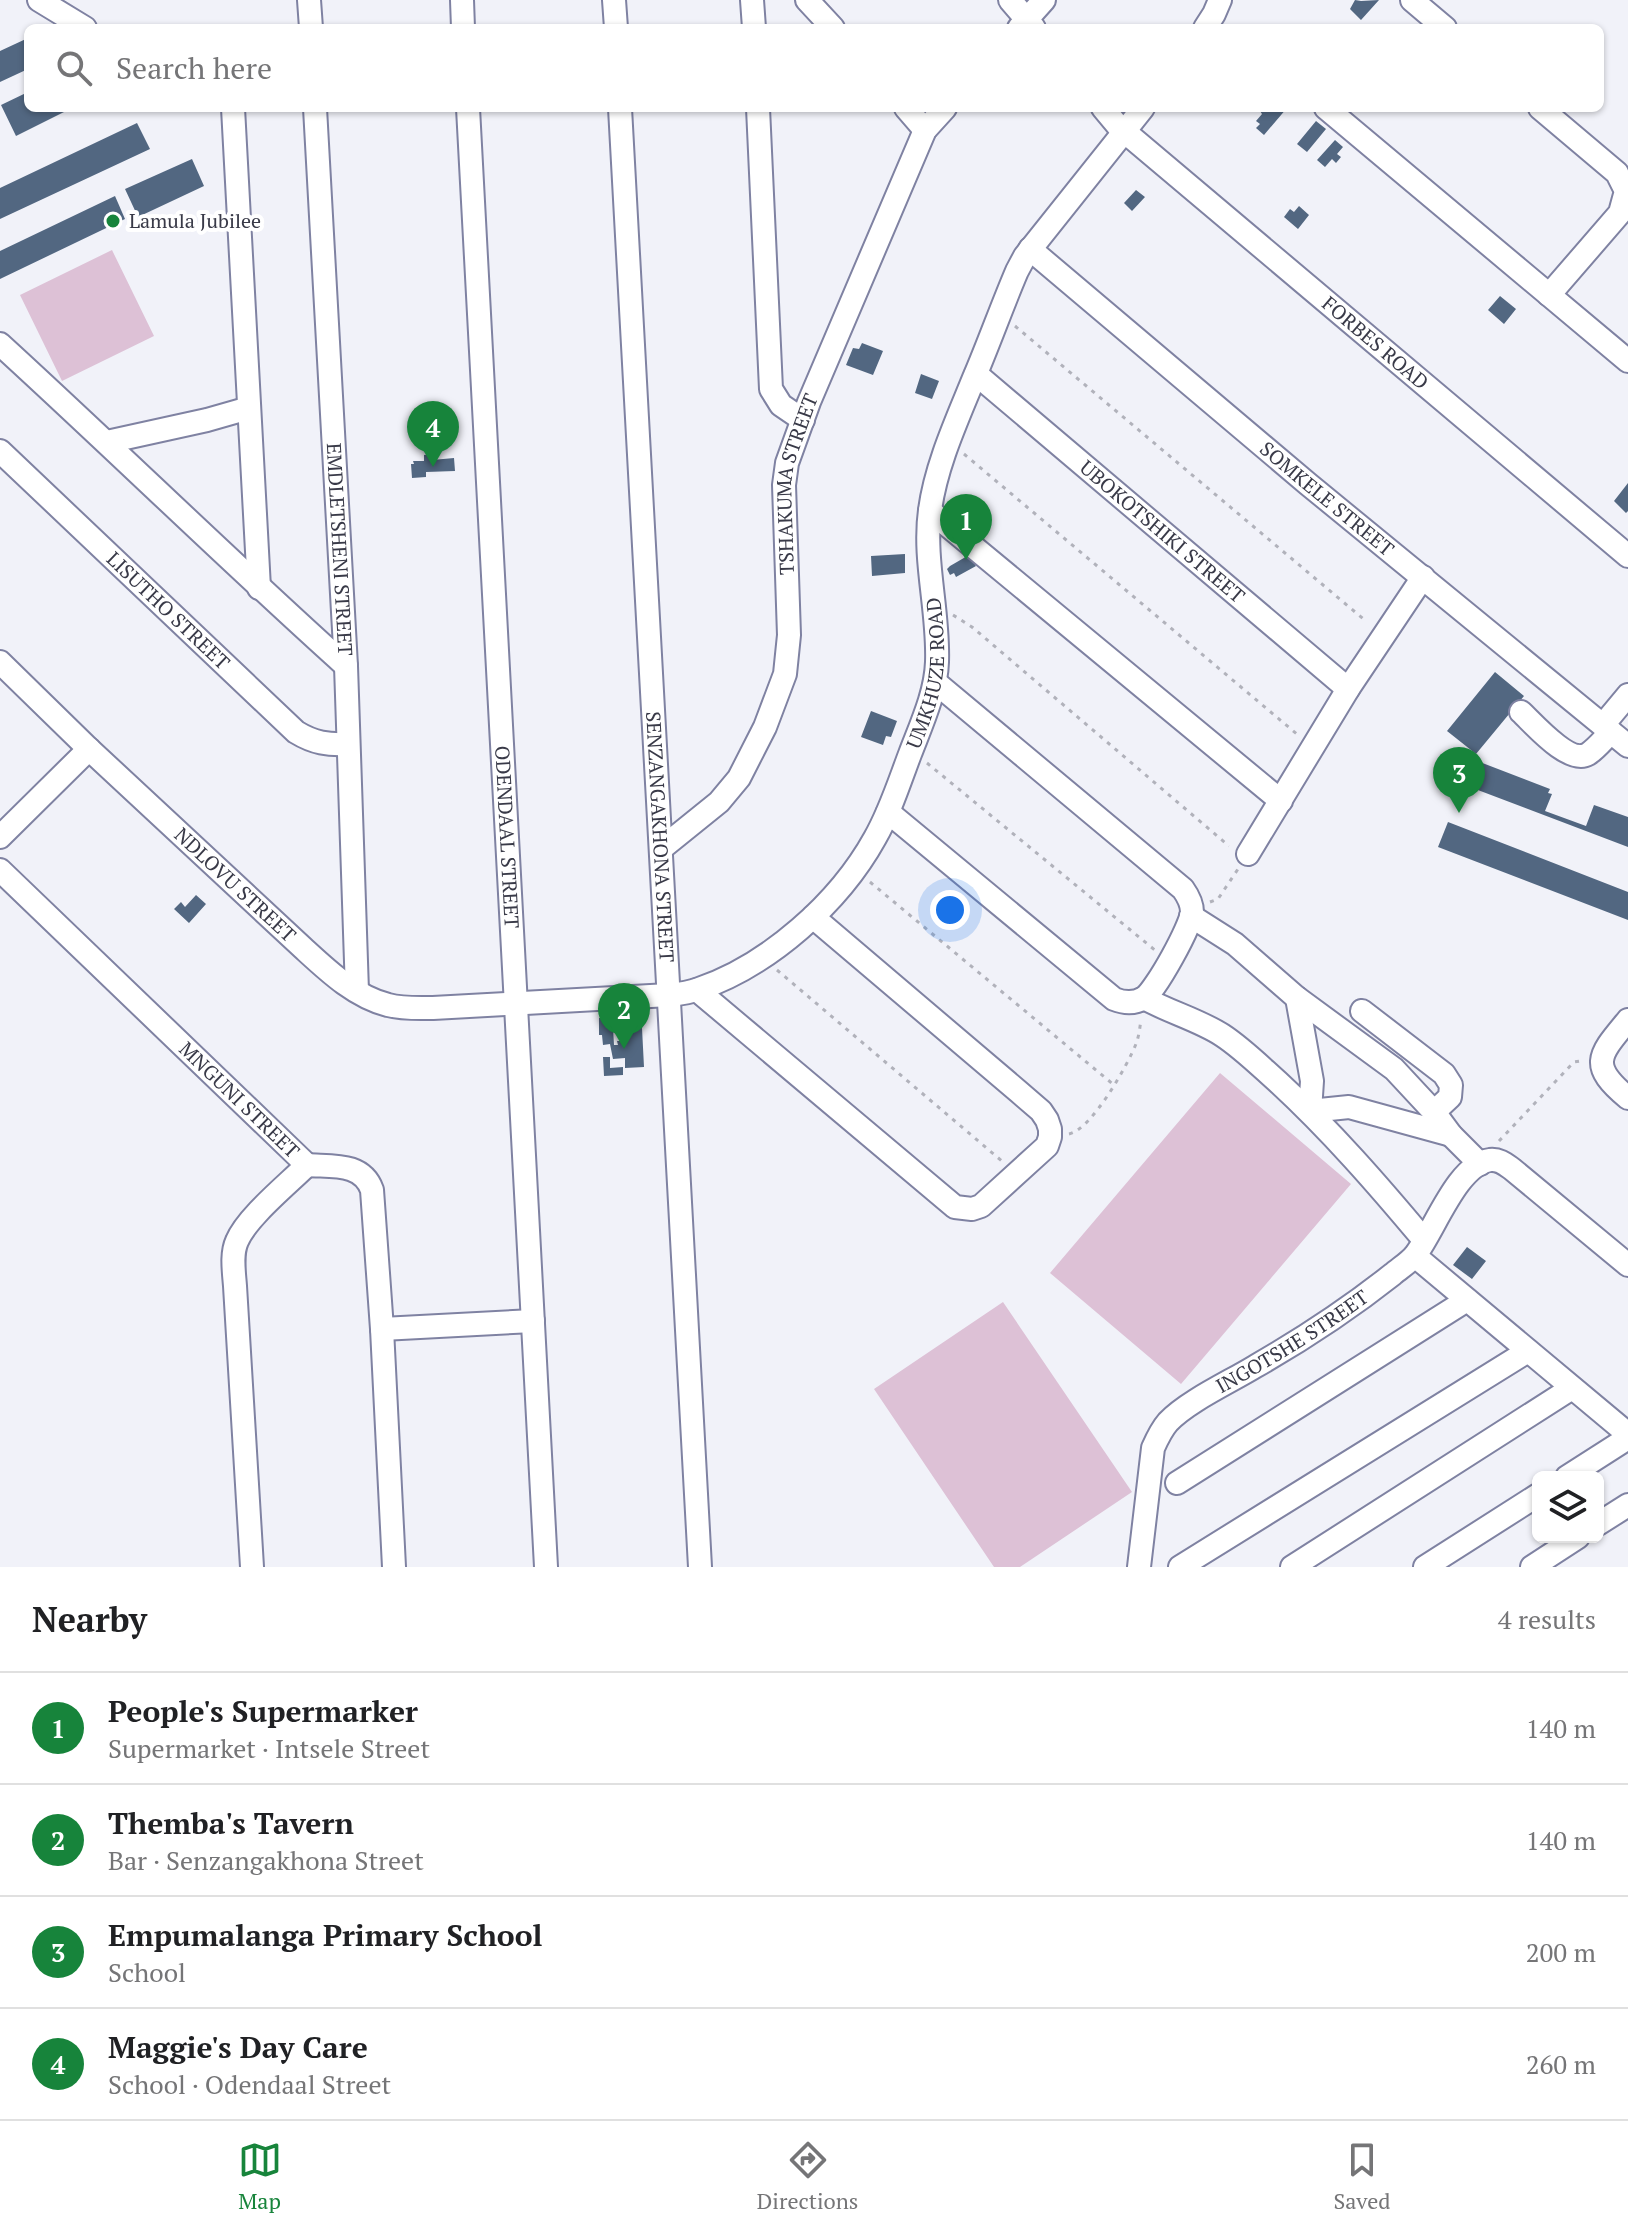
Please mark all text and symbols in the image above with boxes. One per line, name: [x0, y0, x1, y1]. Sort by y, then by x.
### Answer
search box: [24, 24, 1604, 112]
icon: search: [52, 46, 96, 90]
text: Search here: [116, 48, 272, 88]
place label: Lamula Jubilee: [129, 207, 261, 234]
marker: Lamula Jubilee: [104, 212, 122, 230]
street label: FORBES ROAD: [1317, 290, 1435, 395]
street label: TSHAKUMA STREET: [770, 389, 824, 575]
pin: 4: [407, 401, 459, 467]
street label: SOMKELE STREET: [1254, 435, 1400, 562]
street label: EMDLETSHENI STREET: [321, 442, 359, 656]
street label: UBOKOTSHIKI STREET: [1074, 454, 1251, 609]
pin: 1: [940, 494, 992, 560]
street label: LISUTHO STREET: [101, 545, 236, 675]
street label: UMKHUZE ROAD: [899, 596, 950, 753]
street label: SENZANGAKHONA STREET: [640, 711, 681, 963]
street label: ODENDAAL STREET: [489, 745, 526, 929]
pin: 3: [1433, 747, 1485, 813]
street label: NDLOVU STREET: [169, 821, 302, 948]
your location: [930, 890, 970, 930]
pin: 2: [598, 983, 650, 1049]
street label: MNGUNI STREET: [174, 1035, 306, 1164]
street label: INGOTSHE STREET: [1211, 1283, 1374, 1399]
map controls: [1532, 1471, 1604, 1543]
button: layers: [1532, 1471, 1604, 1543]
text: Nearby: [32, 1597, 147, 1642]
text: 4 results: [1498, 1602, 1596, 1636]
text: People's Supermarker: [108, 1691, 418, 1731]
text: 1: [51, 1711, 65, 1745]
text: 140 m: [1526, 1711, 1596, 1745]
text: Supermarket · Intsele Street: [108, 1731, 430, 1765]
text: Themba's Tavern: [108, 1803, 354, 1843]
text: 2: [51, 1823, 65, 1857]
text: 140 m: [1526, 1823, 1596, 1857]
text: Bar · Senzangakhona Street: [108, 1843, 424, 1877]
text: Empumalanga Primary School: [108, 1915, 542, 1955]
text: 3: [51, 1935, 65, 1969]
text: 200 m: [1526, 1935, 1596, 1969]
text: School: [108, 1955, 186, 1989]
text: Maggie's Day Care: [108, 2027, 368, 2067]
text: 4: [51, 2047, 65, 2081]
text: 260 m: [1526, 2047, 1596, 2081]
text: School · Odendaal Street: [108, 2067, 391, 2101]
tab: Map: [238, 2138, 282, 2215]
tab: Directions: [757, 2138, 858, 2215]
tab: Saved: [1333, 2138, 1390, 2215]

